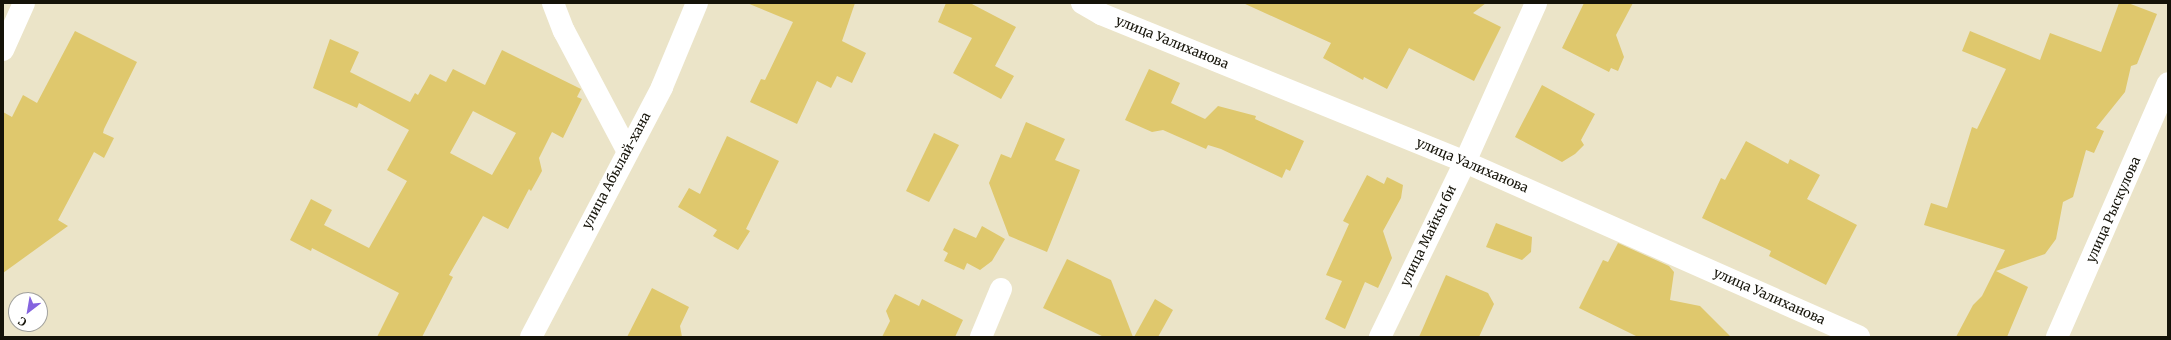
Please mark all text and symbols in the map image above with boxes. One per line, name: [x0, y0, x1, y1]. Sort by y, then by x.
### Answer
street label: улица Уалиханова: [1113, 13, 1231, 73]
street label: улица Абылай-хана: [580, 110, 654, 232]
street label: улица Уалиханова: [1414, 135, 1530, 197]
street label: улица Рыскулова: [2084, 155, 2144, 265]
street label: улица Майкы би: [1398, 183, 1460, 289]
street label: улица Уалиханова: [1711, 265, 1827, 329]
north arrow: [8, 292, 48, 332]
text: С: [16, 314, 29, 329]

